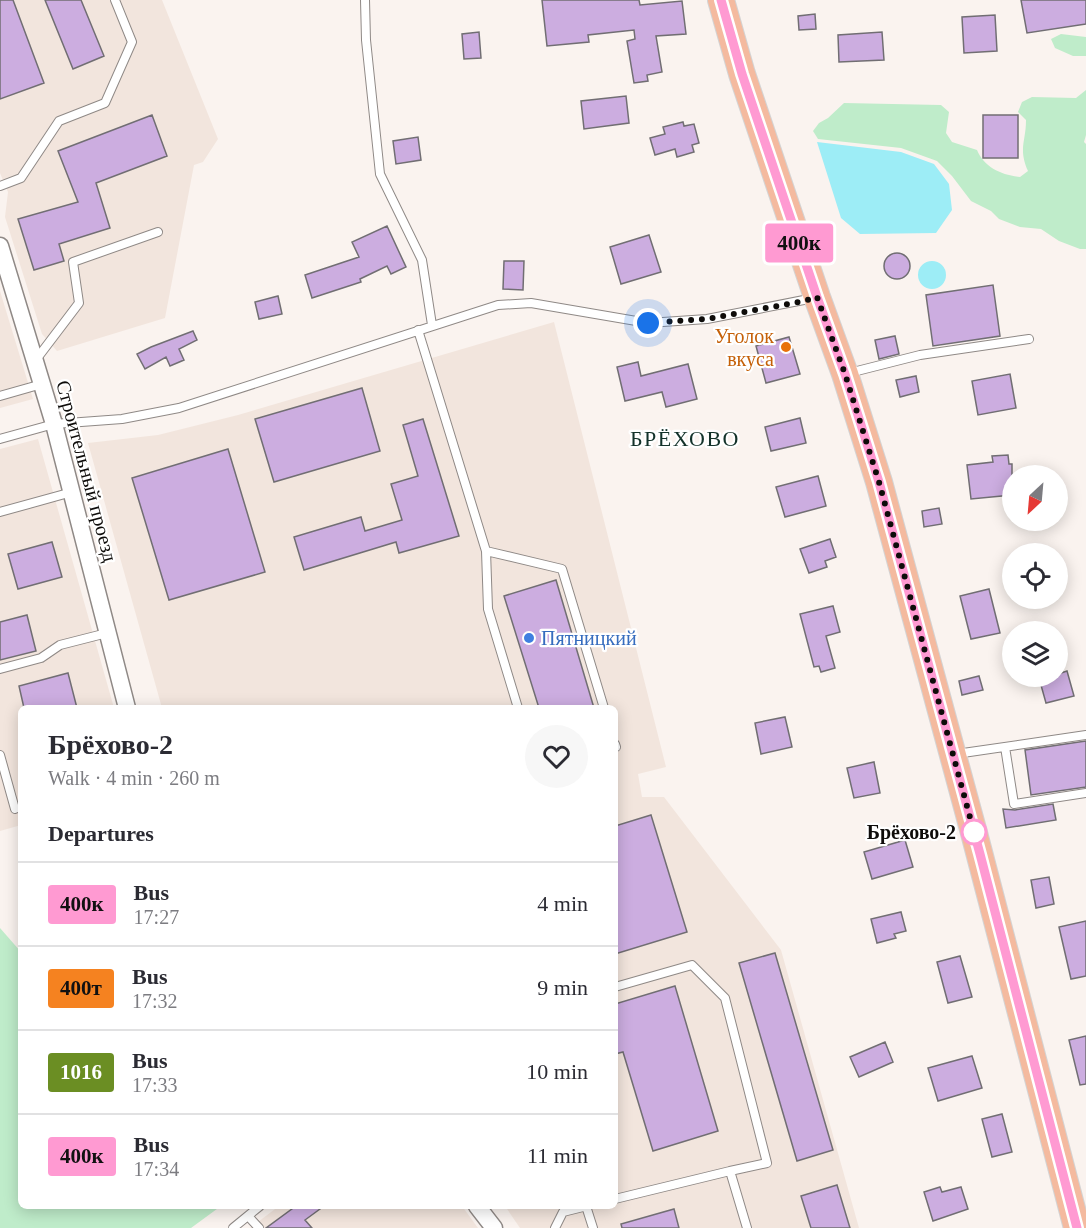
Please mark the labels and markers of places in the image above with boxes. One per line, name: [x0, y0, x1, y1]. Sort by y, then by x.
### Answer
place label: Уголок вкуса: [714, 325, 774, 371]
marker: Уголок вкуса: [779, 340, 793, 354]
place label: Пятницкий: [541, 627, 637, 650]
marker: Пятницкий: [522, 631, 536, 645]
marker: Брёхово-2: [961, 819, 987, 845]
place label: Брёхово-2: [867, 821, 956, 844]

